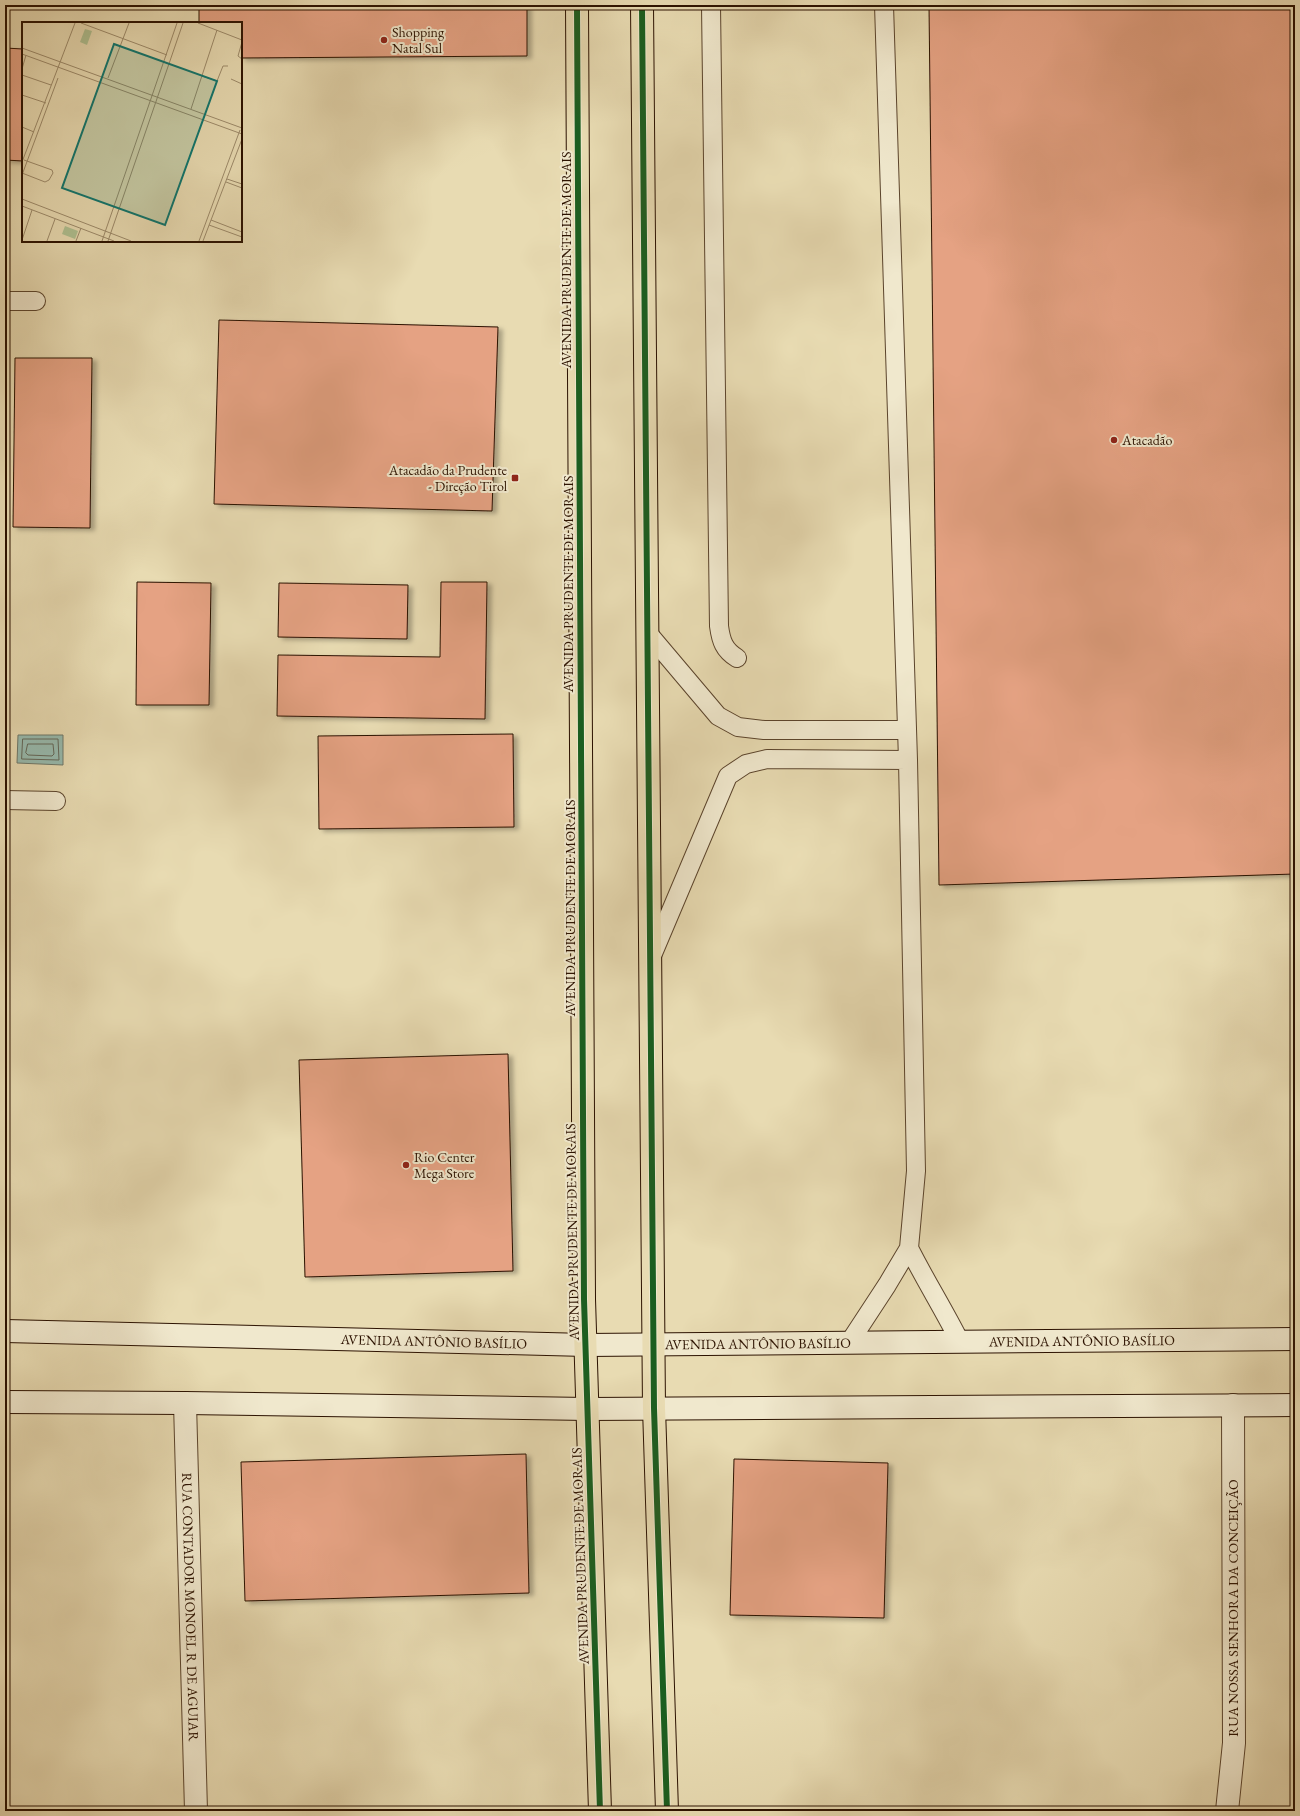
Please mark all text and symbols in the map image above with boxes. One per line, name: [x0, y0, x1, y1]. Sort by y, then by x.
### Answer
inset map: [22, 22, 242, 242]
place label: Shopping Natal Sul: [392, 23, 445, 57]
marker: Shopping Natal Sul: [379, 35, 389, 45]
street label: AVENIDA PRUDENTE DE MORAIS: [557, 151, 575, 370]
place label: Atacadão: [1121, 431, 1172, 449]
marker: Atacadão: [1109, 435, 1119, 445]
place label: Atacadão da Prudente - Direção Tirol: [388, 461, 508, 495]
marker: Atacadão da Prudente - Direção Tirol: [510, 473, 520, 483]
street label: AVENIDA PRUDENTE DE MORAIS: [559, 475, 577, 694]
street label: AVENIDA PRUDENTE DE MORAIS: [561, 799, 579, 1018]
street label: AVENIDA PRUDENTE DE MORAIS: [561, 1123, 583, 1342]
place label: Rio Center Mega Store: [414, 1148, 475, 1182]
marker: Rio Center Mega Store: [401, 1160, 411, 1170]
street label: AVENIDA ANTÔNIO BASÍLIO: [339, 1330, 528, 1353]
street label: AVENIDA ANTÔNIO BASÍLIO: [988, 1331, 1175, 1351]
street label: AVENIDA ANTÔNIO BASÍLIO: [664, 1334, 851, 1353]
street label: AVENIDA PRUDENTE DE MORAIS: [567, 1447, 593, 1666]
street label: RUA CONTADOR MONOEL R DE AGUIAR: [178, 1472, 203, 1743]
street label: RUA NOSSA SENHORA DA CONCEIÇÃO: [1224, 1479, 1242, 1737]

